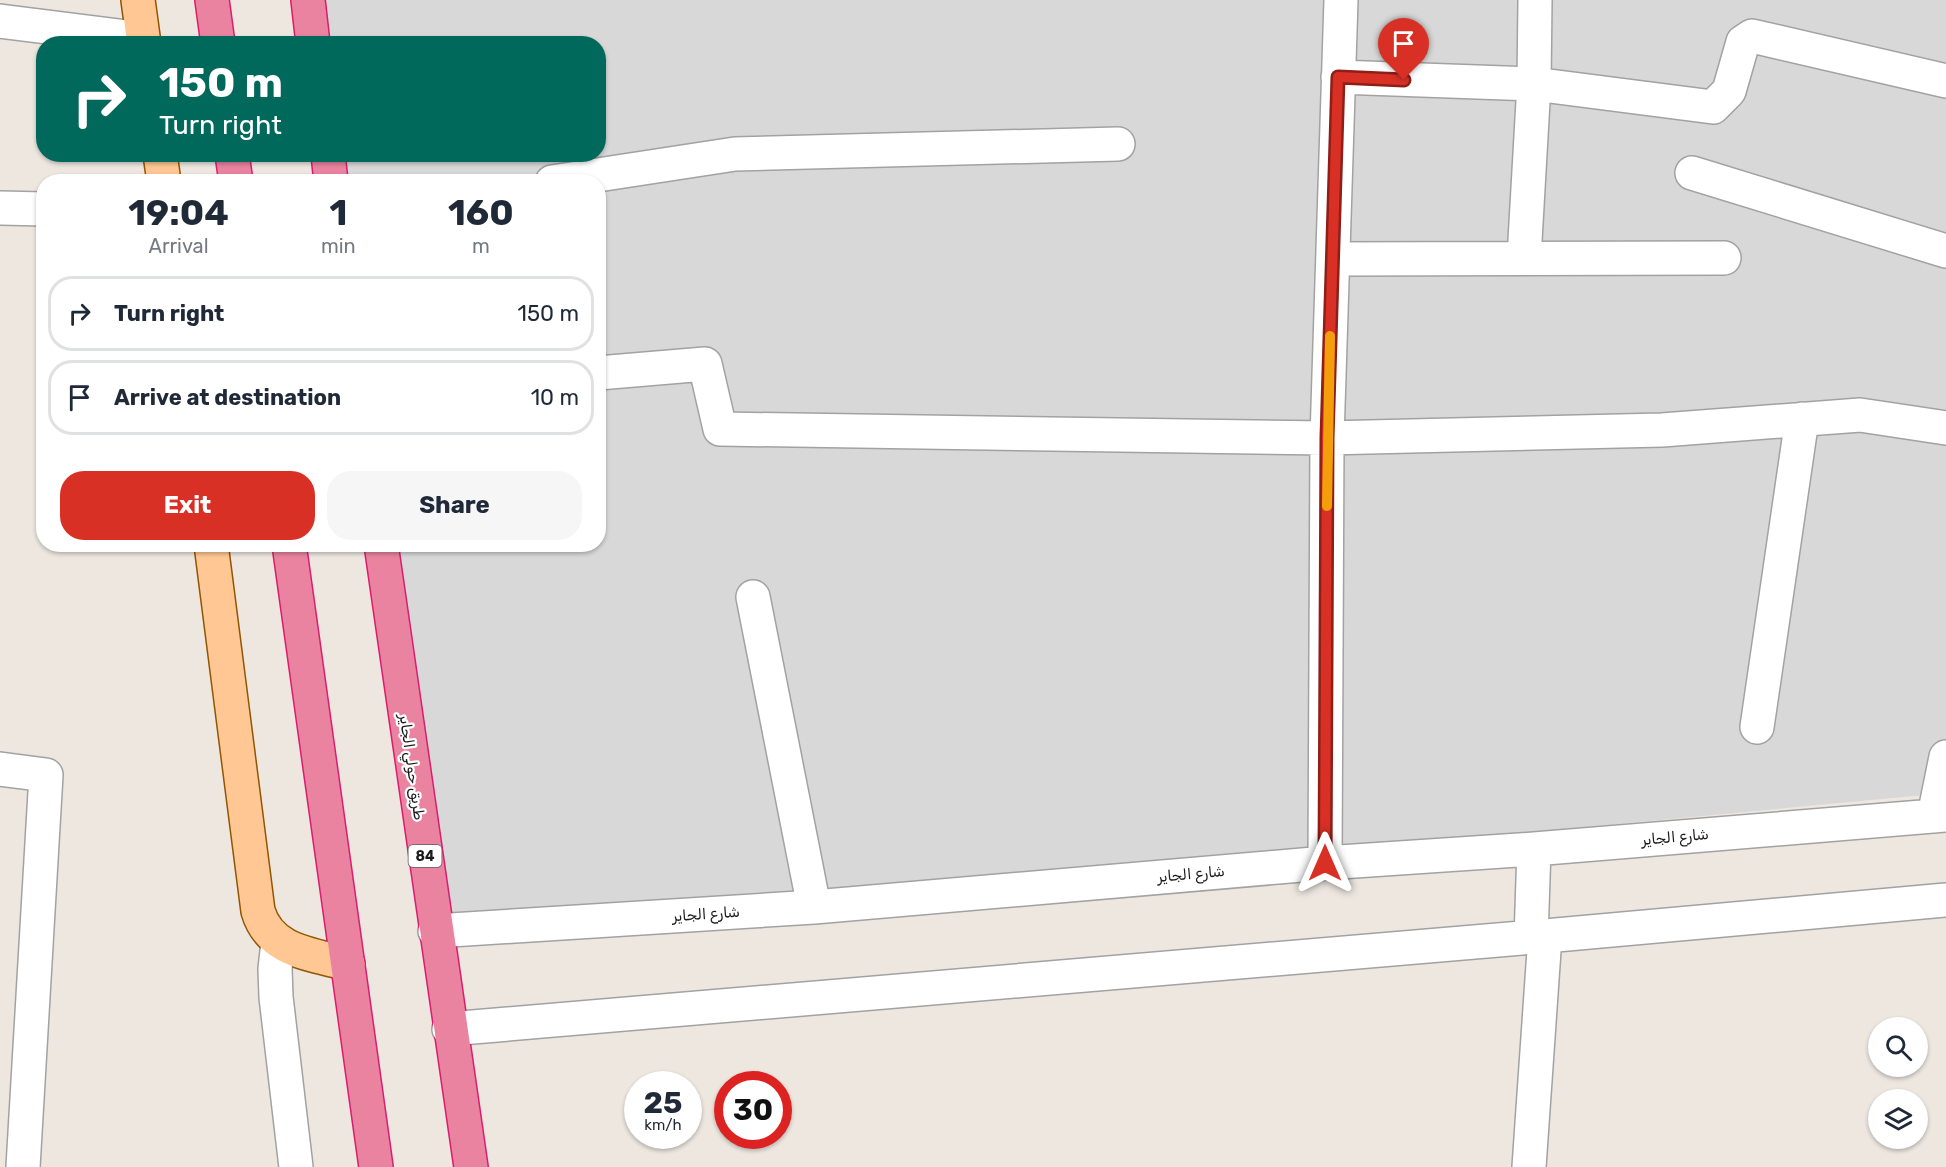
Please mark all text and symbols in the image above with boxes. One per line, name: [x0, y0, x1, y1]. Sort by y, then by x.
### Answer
pin: [1378, 18, 1429, 80]
icon: arrive: [1387, 27, 1420, 60]
text: 150 m: [159, 58, 283, 108]
icon: right: [60, 60, 138, 138]
text: Turn right: [159, 109, 282, 141]
text: 19:04: [128, 191, 229, 234]
text: 1: [329, 191, 347, 234]
text: 160: [448, 191, 514, 234]
text: Arrival: [148, 234, 209, 258]
text: min: [321, 234, 356, 258]
text: m: [472, 234, 490, 258]
icon: right: [63, 297, 96, 330]
text: Turn right: [114, 300, 224, 327]
text: 150 m: [518, 300, 579, 327]
icon: arrive: [63, 381, 96, 414]
text: Arrive at destination: [114, 384, 341, 411]
text: 10 m: [531, 384, 579, 411]
button: Exit: [60, 471, 315, 540]
button: Share: [327, 471, 582, 540]
street label: طريق حولي الجاير: [393, 712, 428, 822]
street label: شارع الجاير: [1639, 825, 1710, 851]
position arrow: [1293, 831, 1357, 895]
road number: 84: [408, 845, 442, 867]
street label: شارع الجاير: [1155, 862, 1226, 888]
street label: شارع الجاير: [671, 903, 741, 927]
map controls: [1868, 1017, 1928, 1149]
button: search: [1868, 1017, 1928, 1077]
speed limit sign: 30: [714, 1071, 792, 1149]
text: 25: [644, 1085, 682, 1121]
button: layers: [1868, 1089, 1928, 1149]
text: km/h: [644, 1116, 682, 1134]

